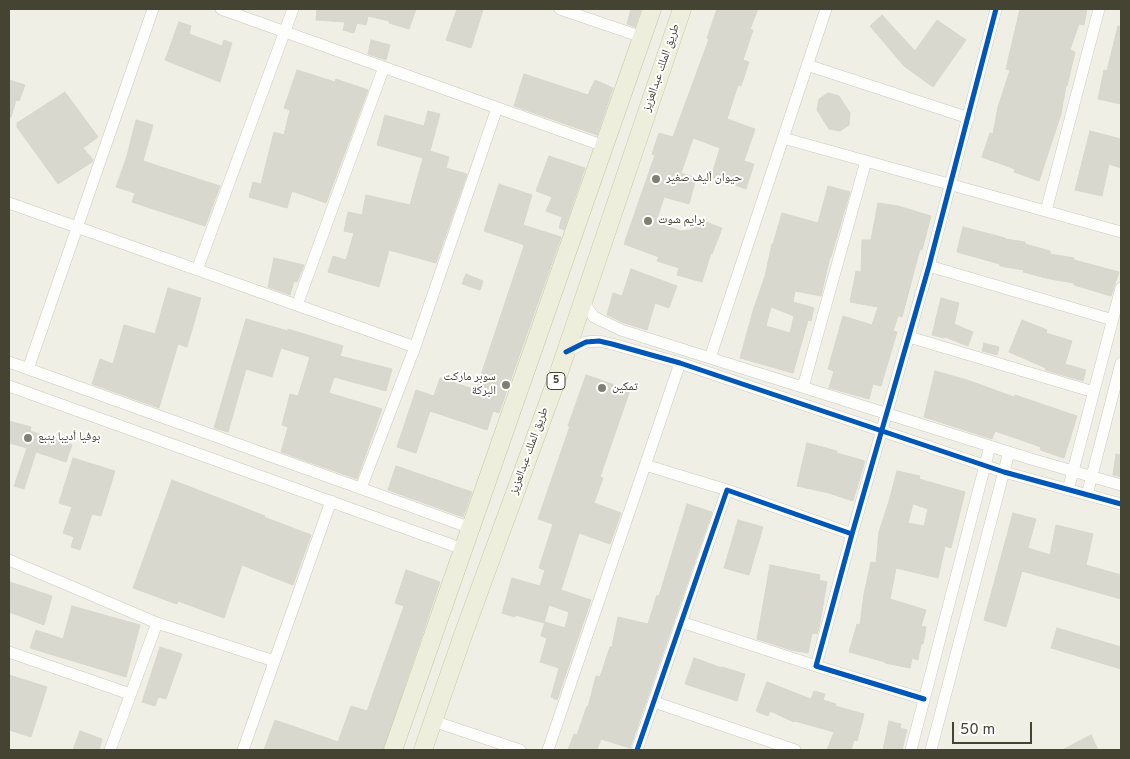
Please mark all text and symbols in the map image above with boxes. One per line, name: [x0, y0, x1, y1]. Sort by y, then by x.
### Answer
street label: طريق الملك عبدالعزيز: [640, 22, 684, 114]
place label: حيوان أليف صغير: [666, 172, 742, 186]
marker: حيوان أليف صغير: [650, 173, 662, 185]
place label: برايم شوت: [658, 214, 705, 228]
marker: برايم شوت: [642, 215, 654, 227]
place label: سوبر ماركت البركة: [444, 371, 496, 399]
road number: 5: [547, 372, 565, 390]
marker: سوبر ماركت البركة: [500, 379, 512, 391]
place label: تمكين: [612, 381, 638, 395]
marker: تمكين: [596, 382, 608, 394]
street label: طريق الملك عبدالعزيز: [508, 405, 552, 497]
place label: بوفيا أديبا ينبع: [38, 431, 100, 445]
marker: بوفيا أديبا ينبع: [22, 432, 34, 444]
scale bar: [955, 712, 1035, 744]
text: 50 m: [960, 721, 995, 740]

